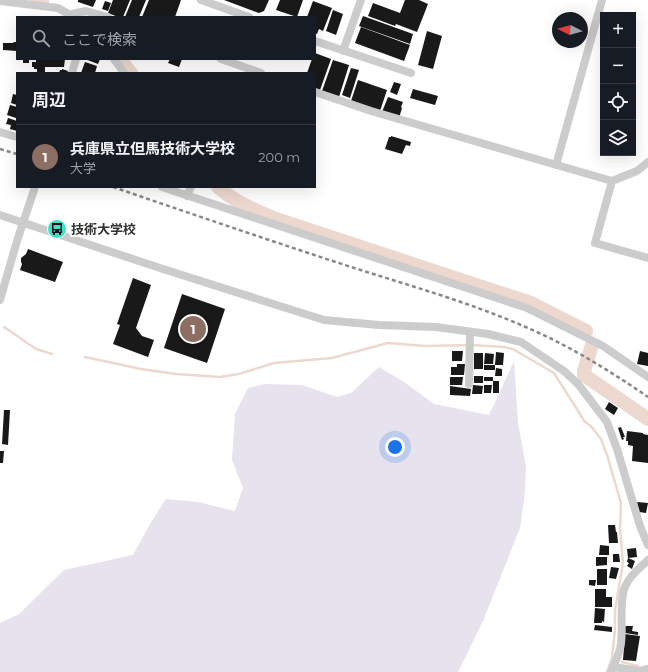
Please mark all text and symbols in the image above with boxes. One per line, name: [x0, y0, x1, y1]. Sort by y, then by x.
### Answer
north arrow: [552, 12, 588, 48]
map controls: [600, 12, 636, 156]
button: +: [600, 12, 636, 48]
search box: [16, 16, 316, 60]
icon: search: [30, 27, 52, 49]
text: ここで検索: [62, 30, 137, 49]
button: −: [600, 48, 636, 84]
button: locate: [600, 84, 636, 120]
text: 周辺: [32, 90, 66, 110]
button: layers: [600, 120, 636, 156]
text: 兵庫県立但馬技術大学校: [70, 139, 235, 158]
text: 1: [42, 149, 48, 165]
text: 200 m: [258, 149, 300, 165]
text: 大学: [70, 160, 96, 176]
bus stop icon: 技術大学校: [46, 218, 68, 240]
place label: 技術大学校: [71, 221, 136, 237]
pin: 1: [180, 314, 206, 344]
your location: [385, 437, 405, 457]

